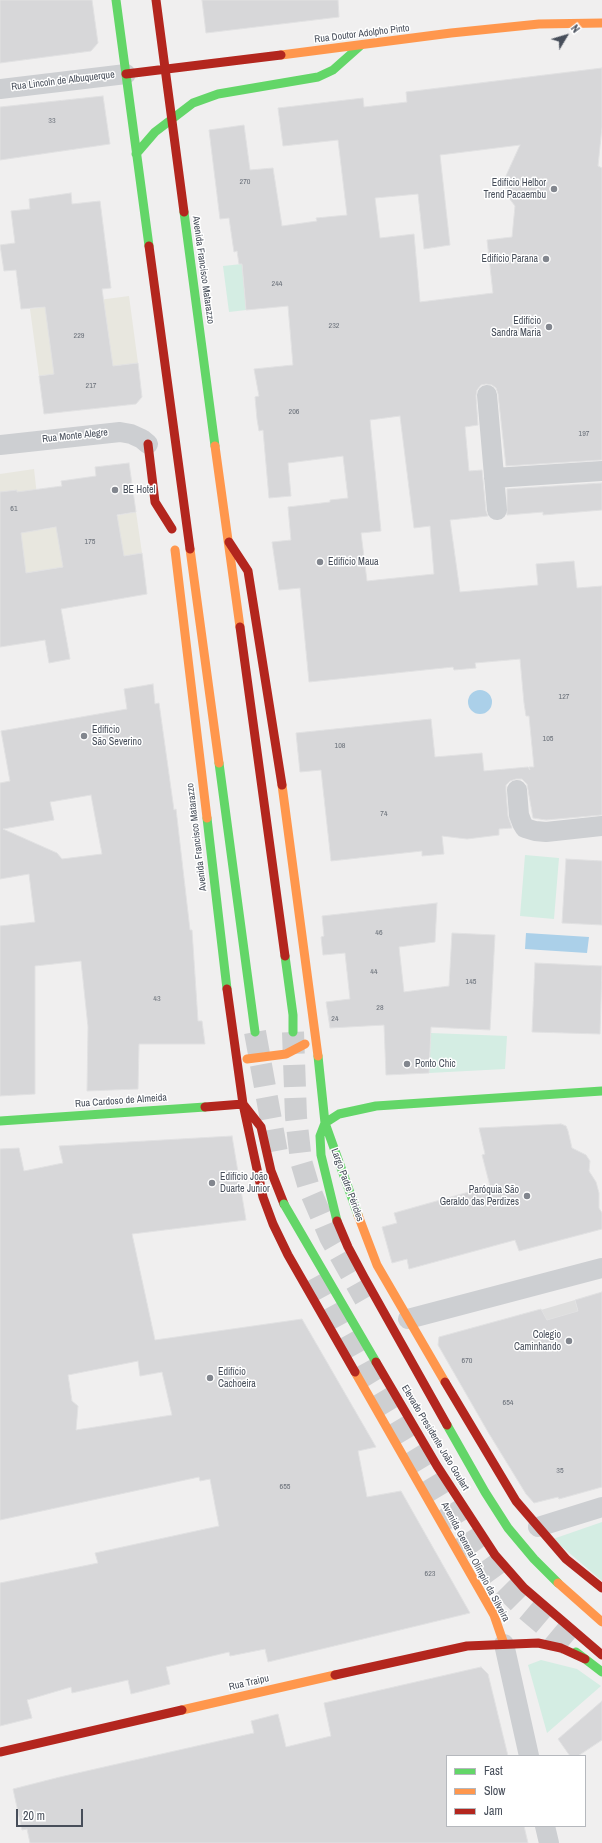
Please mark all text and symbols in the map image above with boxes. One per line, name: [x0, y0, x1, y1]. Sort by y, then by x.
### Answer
north arrow: [546, 16, 586, 56]
street label: Rua Doutor Adolpho Pinto: [314, 22, 410, 46]
text: N: [568, 22, 583, 35]
street label: Rua Lincoln de Albuquerque: [11, 69, 115, 93]
house number: 33: [48, 116, 56, 126]
house number: 270: [240, 177, 250, 187]
place label: Edifício Helbor Trend Pacaembu: [483, 177, 546, 200]
marker: Edifício Helbor Trend Pacaembu: [549, 184, 559, 194]
street label: Avenida Francisco Matarazzo: [189, 215, 217, 325]
place label: Edifício Parana: [481, 253, 538, 265]
marker: Edifício Parana: [541, 254, 551, 264]
house number: 244: [272, 279, 282, 289]
place label: Edifício Sandra Maria: [491, 315, 541, 338]
house number: 232: [329, 321, 339, 331]
marker: Edifício Sandra Maria: [544, 322, 554, 332]
house number: 229: [74, 331, 84, 341]
house number: 217: [86, 381, 96, 391]
house number: 206: [289, 407, 299, 417]
street label: Rua Monte Alegre: [42, 427, 108, 445]
house number: 197: [579, 429, 589, 439]
place label: BE Hotel: [123, 484, 155, 496]
marker: BE Hotel: [110, 485, 120, 495]
house number: 61: [10, 504, 18, 514]
house number: 175: [85, 537, 95, 547]
place label: Edifício Maua: [328, 556, 379, 568]
marker: Edifício Maua: [315, 557, 325, 567]
house number: 127: [559, 692, 569, 702]
place label: Edifício São Severino: [92, 724, 142, 748]
marker: Edifício São Severino: [79, 731, 89, 741]
house number: 105: [543, 734, 553, 744]
house number: 108: [335, 741, 345, 751]
street label: Avenida Francisco Matarazzo: [184, 782, 210, 892]
house number: 74: [380, 809, 388, 819]
house number: 46: [375, 928, 383, 938]
house number: 44: [370, 967, 378, 977]
house number: 145: [466, 977, 476, 987]
house number: 43: [153, 994, 161, 1004]
house number: 28: [376, 1003, 384, 1013]
house number: 24: [331, 1014, 339, 1024]
place label: Ponto Chic: [415, 1058, 456, 1070]
marker: Ponto Chic: [402, 1059, 412, 1069]
street label: Rua Cardoso de Almeida: [75, 1092, 167, 1110]
street label: Largo Padre Péricles: [328, 1147, 366, 1223]
place label: Edifício João Duarte Junior: [220, 1171, 270, 1194]
marker: Edifício João Duarte Junior: [207, 1178, 217, 1188]
place label: Paróquia São Geraldo das Perdizes: [440, 1184, 519, 1208]
marker: Paróquia São Geraldo das Perdizes: [522, 1191, 532, 1201]
place label: Colegio Caminhando: [514, 1329, 561, 1352]
marker: Colegio Caminhando: [564, 1336, 574, 1346]
house number: 670: [462, 1356, 472, 1366]
place label: Edifício Cachoeira: [218, 1366, 256, 1390]
marker: Edifício Cachoeira: [205, 1373, 215, 1383]
street label: Elevado Presidente João Goulart: [399, 1383, 471, 1493]
house number: 654: [503, 1398, 513, 1408]
house number: 35: [556, 1466, 564, 1476]
house number: 655: [280, 1482, 290, 1492]
street label: Avenida General Olímpio da Silveira: [438, 1500, 512, 1624]
house number: 623: [425, 1569, 435, 1579]
street label: Rua Traipu: [228, 1673, 270, 1693]
legend: [446, 1755, 586, 1827]
text: Fast: [484, 1763, 503, 1779]
text: Slow: [484, 1783, 505, 1799]
scale bar: [18, 1801, 85, 1827]
text: Jam: [484, 1803, 503, 1819]
text: 20 m: [23, 1808, 45, 1824]

